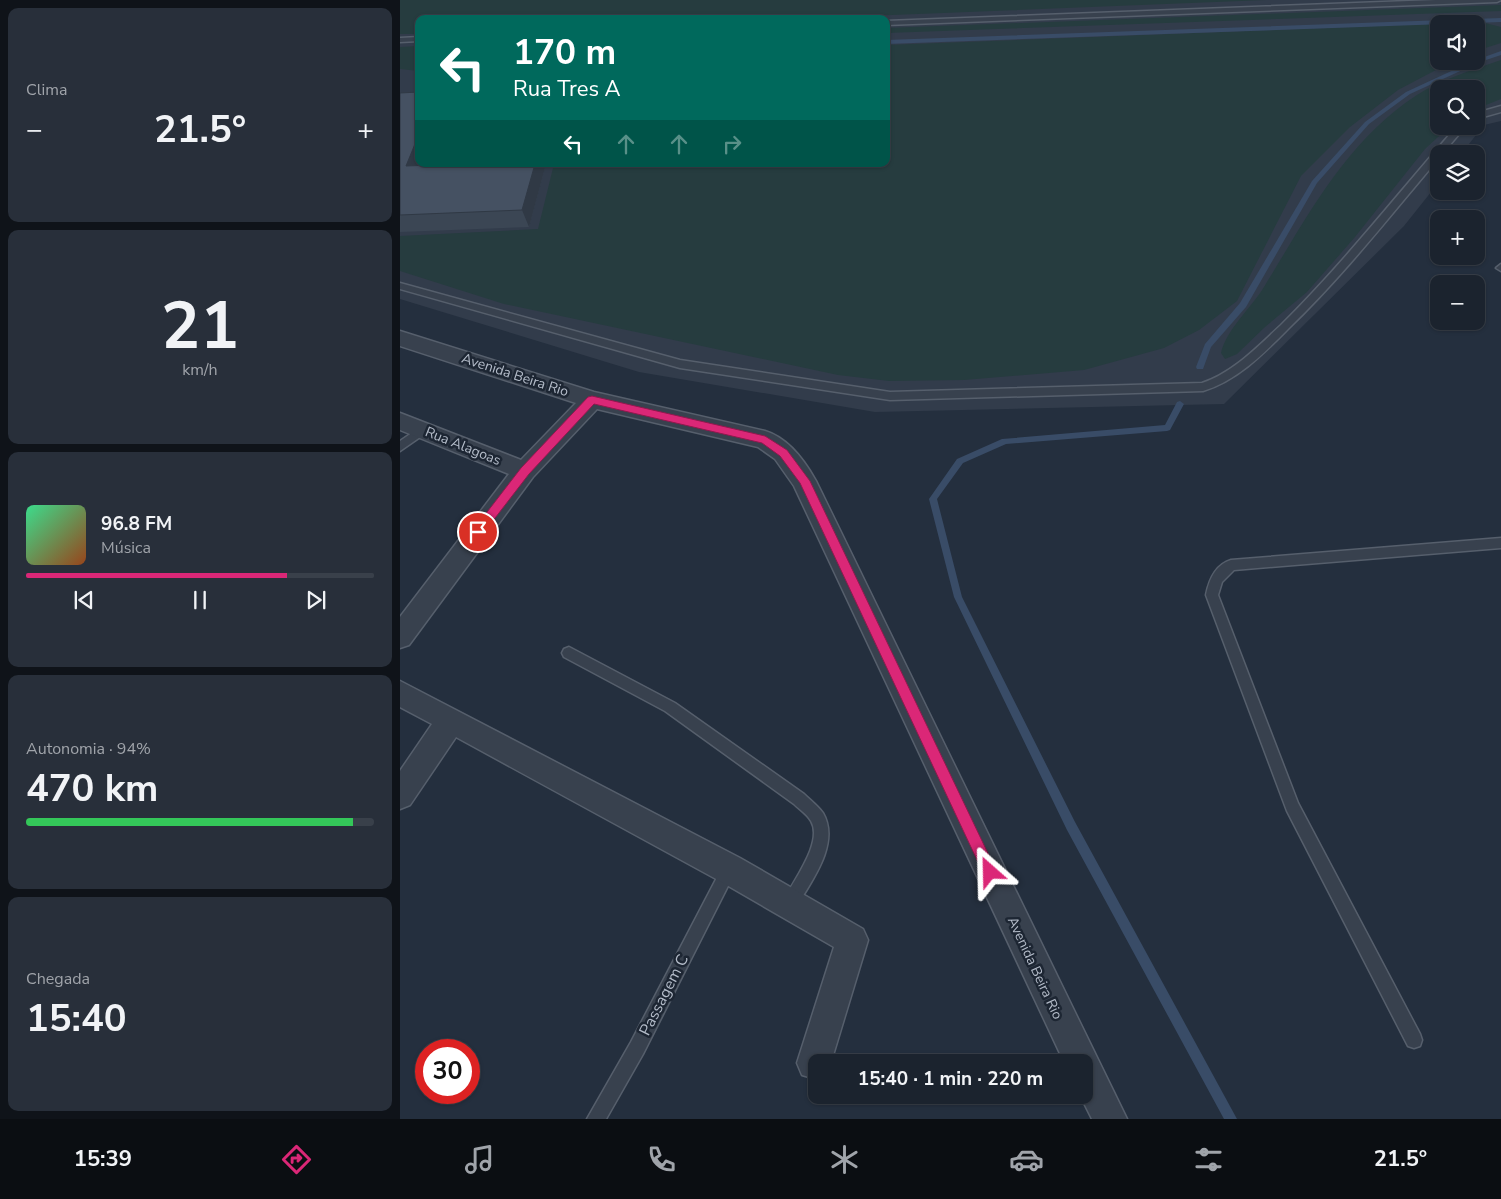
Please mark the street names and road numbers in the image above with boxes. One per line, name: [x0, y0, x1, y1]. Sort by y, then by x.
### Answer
street label: Avenida Beira Rio: [459, 349, 571, 401]
street label: Rua Alagoas: [422, 422, 504, 470]
street label: Avenida Beira Rio: [1003, 914, 1067, 1023]
street label: Passagem C: [634, 950, 694, 1039]

